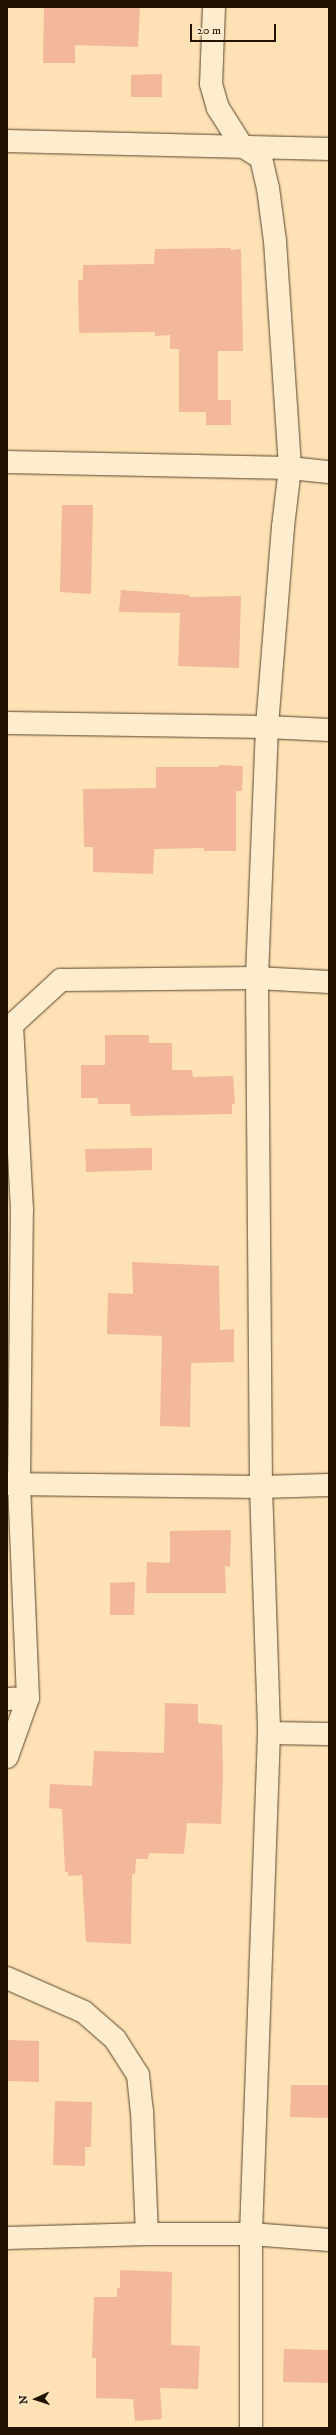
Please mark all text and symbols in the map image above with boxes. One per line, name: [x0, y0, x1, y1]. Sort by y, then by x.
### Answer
scale bar: [192, 16, 278, 42]
text: 20 m: [197, 23, 221, 38]
north arrow: [16, 2379, 56, 2419]
text: N: [17, 2395, 31, 2405]

